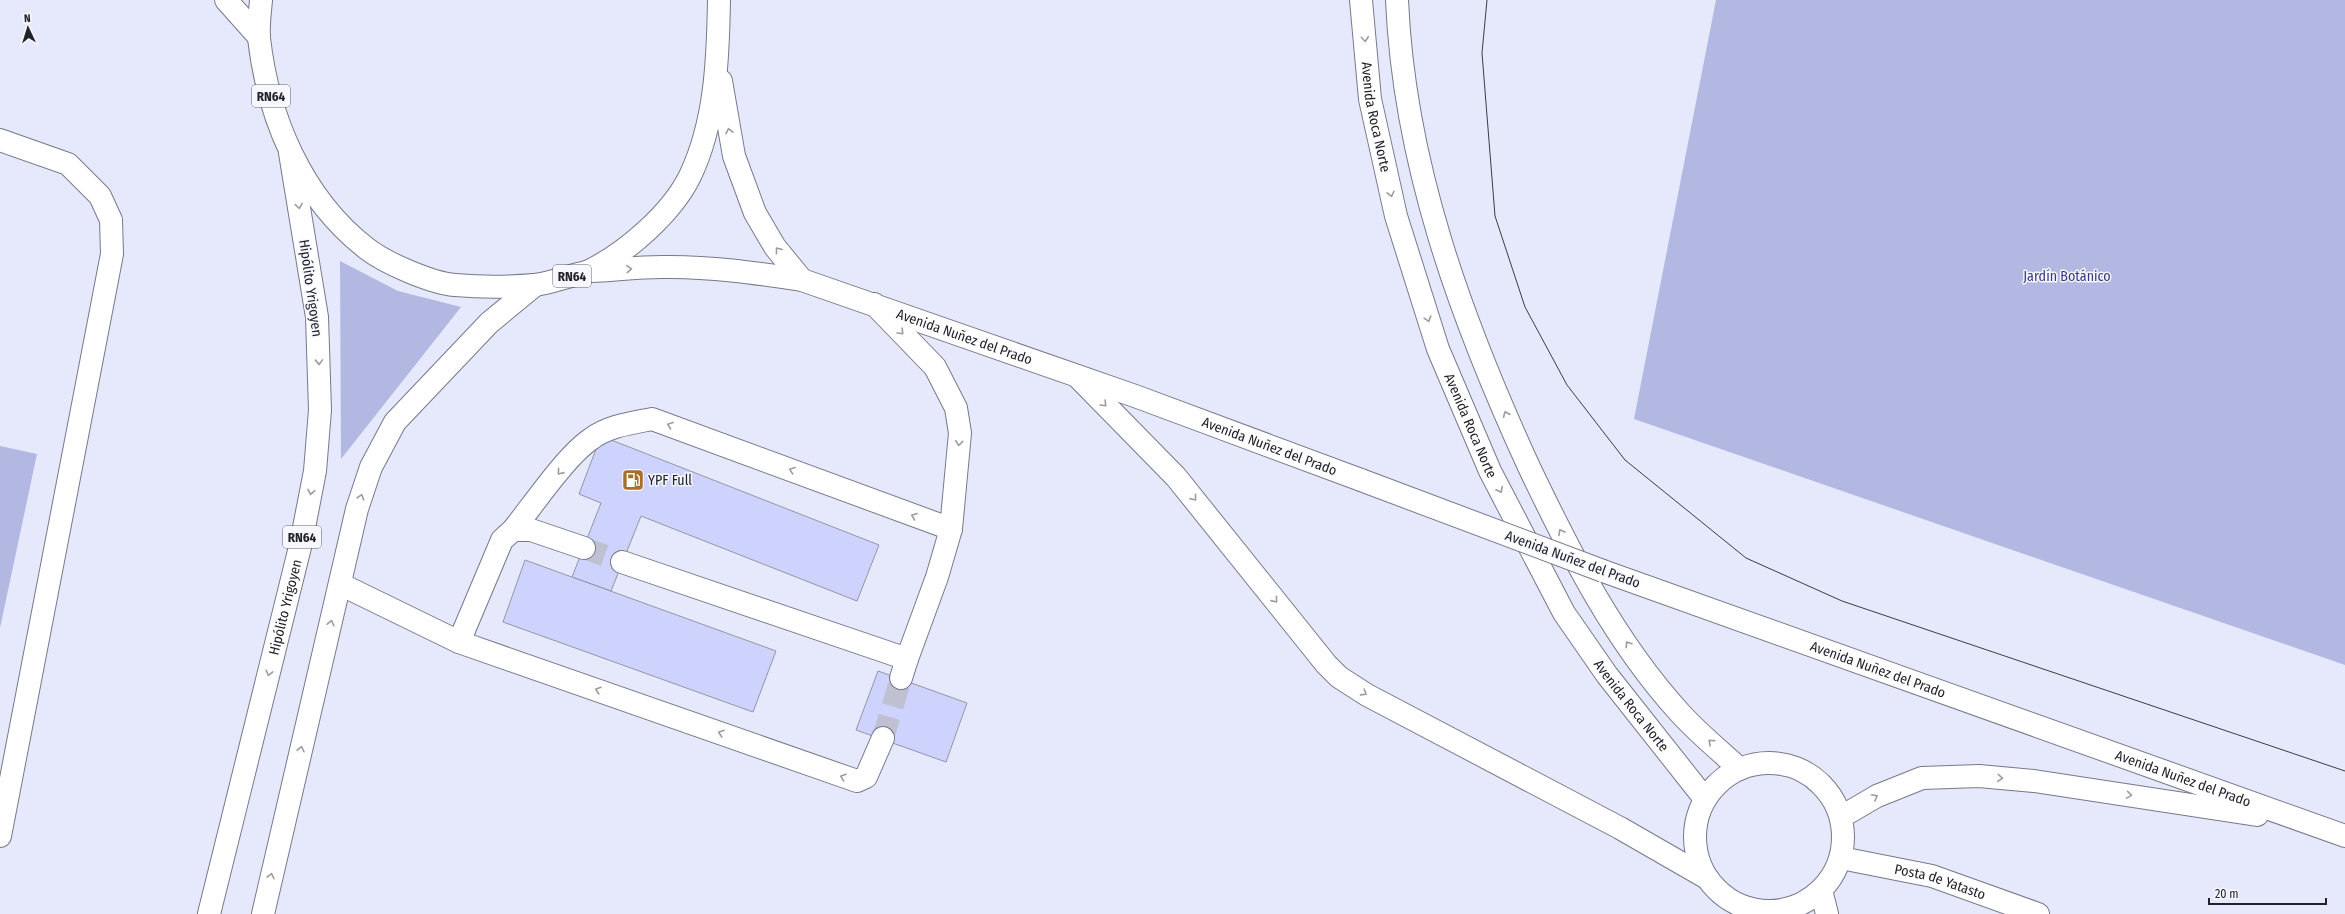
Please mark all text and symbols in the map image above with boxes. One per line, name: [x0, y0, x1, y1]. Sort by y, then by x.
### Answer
north arrow: [8, 8, 48, 48]
text: N: [24, 12, 31, 25]
one-way arrow: [1360, 36, 1369, 42]
street label: Avenida Roca Norte: [1358, 61, 1394, 174]
road number: RN64: [252, 85, 290, 107]
one-way arrow: [725, 127, 733, 134]
one-way arrow: [1387, 191, 1395, 197]
one-way arrow: [294, 203, 303, 209]
street label: Hipólito Yrigoyen: [295, 238, 326, 338]
one-way arrow: [775, 247, 782, 254]
one-way arrow: [626, 264, 632, 273]
road number: RN64: [553, 265, 591, 287]
park label: Jardín Botánico: [2023, 268, 2111, 285]
street label: Avenida Nuñez del Prado: [894, 306, 1035, 369]
one-way arrow: [1424, 315, 1432, 322]
one-way arrow: [896, 327, 904, 335]
one-way arrow: [315, 359, 323, 365]
street label: Avenida Roca Norte: [1440, 371, 1500, 481]
one-way arrow: [1099, 399, 1107, 407]
one-way arrow: [1503, 411, 1511, 419]
street label: Avenida Nuñez del Prado: [1199, 414, 1339, 479]
one-way arrow: [667, 422, 674, 430]
one-way arrow: [955, 440, 964, 446]
fuel station icon: YPF Full: [620, 467, 646, 493]
one-way arrow: [789, 467, 796, 475]
one-way arrow: [557, 468, 564, 475]
place label: YPF Full: [648, 472, 692, 489]
one-way arrow: [1495, 486, 1502, 494]
one-way arrow: [307, 489, 315, 495]
one-way arrow: [356, 493, 365, 500]
one-way arrow: [1189, 494, 1196, 501]
one-way arrow: [911, 512, 918, 520]
road number: RN64: [283, 526, 321, 548]
street label: Avenida Nuñez del Prado: [1503, 527, 1643, 592]
one-way arrow: [1558, 529, 1566, 536]
street label: Hipólito Yrigoyen: [265, 558, 306, 657]
one-way arrow: [1270, 595, 1277, 602]
one-way arrow: [326, 620, 335, 627]
street label: Avenida Nuñez del Prado: [1808, 638, 1948, 702]
one-way arrow: [1625, 641, 1632, 648]
street label: Avenida Roca Norte: [1590, 657, 1672, 755]
one-way arrow: [265, 670, 273, 676]
one-way arrow: [595, 687, 602, 695]
one-way arrow: [1360, 689, 1367, 696]
one-way arrow: [717, 730, 724, 738]
one-way arrow: [1709, 740, 1716, 747]
one-way arrow: [297, 746, 305, 753]
street label: Avenida Nuñez del Prado: [2113, 747, 2253, 811]
one-way arrow: [840, 773, 847, 781]
one-way arrow: [1997, 773, 2003, 782]
one-way arrow: [2126, 790, 2132, 799]
one-way arrow: [1870, 795, 1878, 802]
street label: Posta de Yatasto: [1893, 861, 1988, 904]
one-way arrow: [267, 873, 275, 879]
scale bar: [2209, 880, 2326, 906]
text: 20 m: [2215, 887, 2239, 901]

